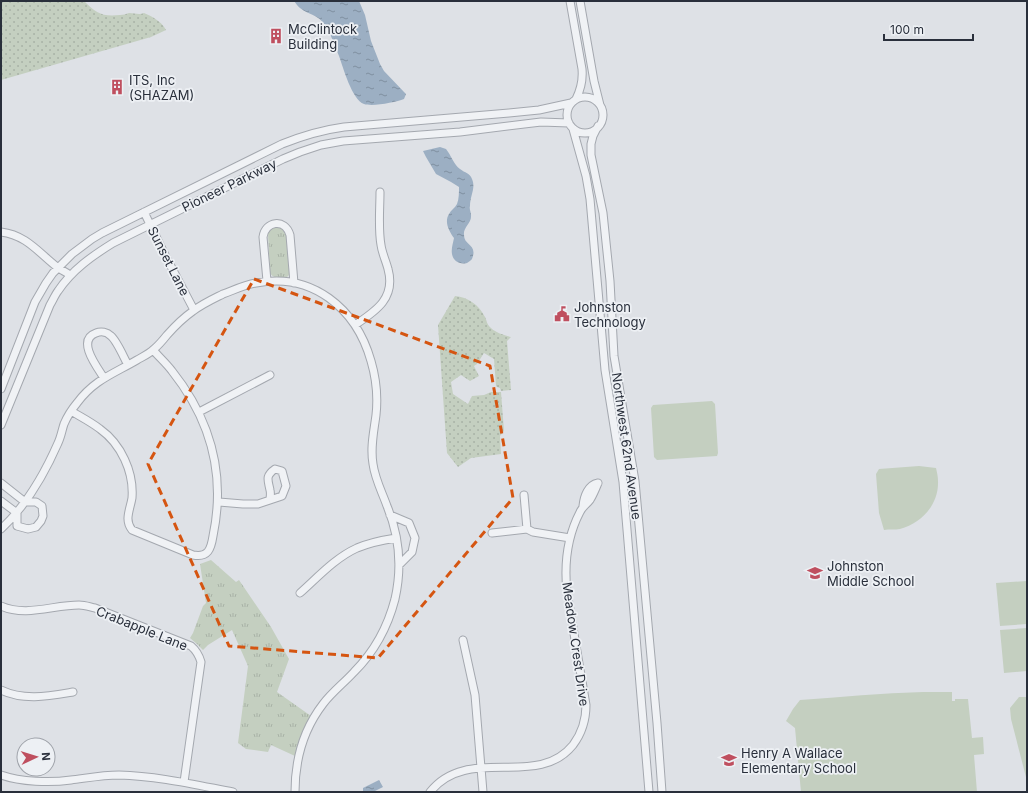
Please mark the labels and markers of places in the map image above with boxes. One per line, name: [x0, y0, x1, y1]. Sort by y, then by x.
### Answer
place label: McClintock Building: [288, 21, 357, 52]
building icon: McClintock Building: [267, 27, 285, 45]
place label: ITS, Inc (SHAZAM): [129, 72, 194, 103]
building icon: ITS, Inc (SHAZAM): [108, 78, 126, 96]
place label: Johnston Technology: [574, 299, 646, 330]
public building icon: Johnston Technology: [553, 305, 571, 323]
place label: Johnston Middle School: [827, 558, 914, 589]
school or university icon: Johnston Middle School: [806, 564, 824, 582]
place label: Henry A Wallace Elementary School: [741, 745, 856, 776]
school or university icon: Henry A Wallace Elementary School: [720, 751, 738, 769]

